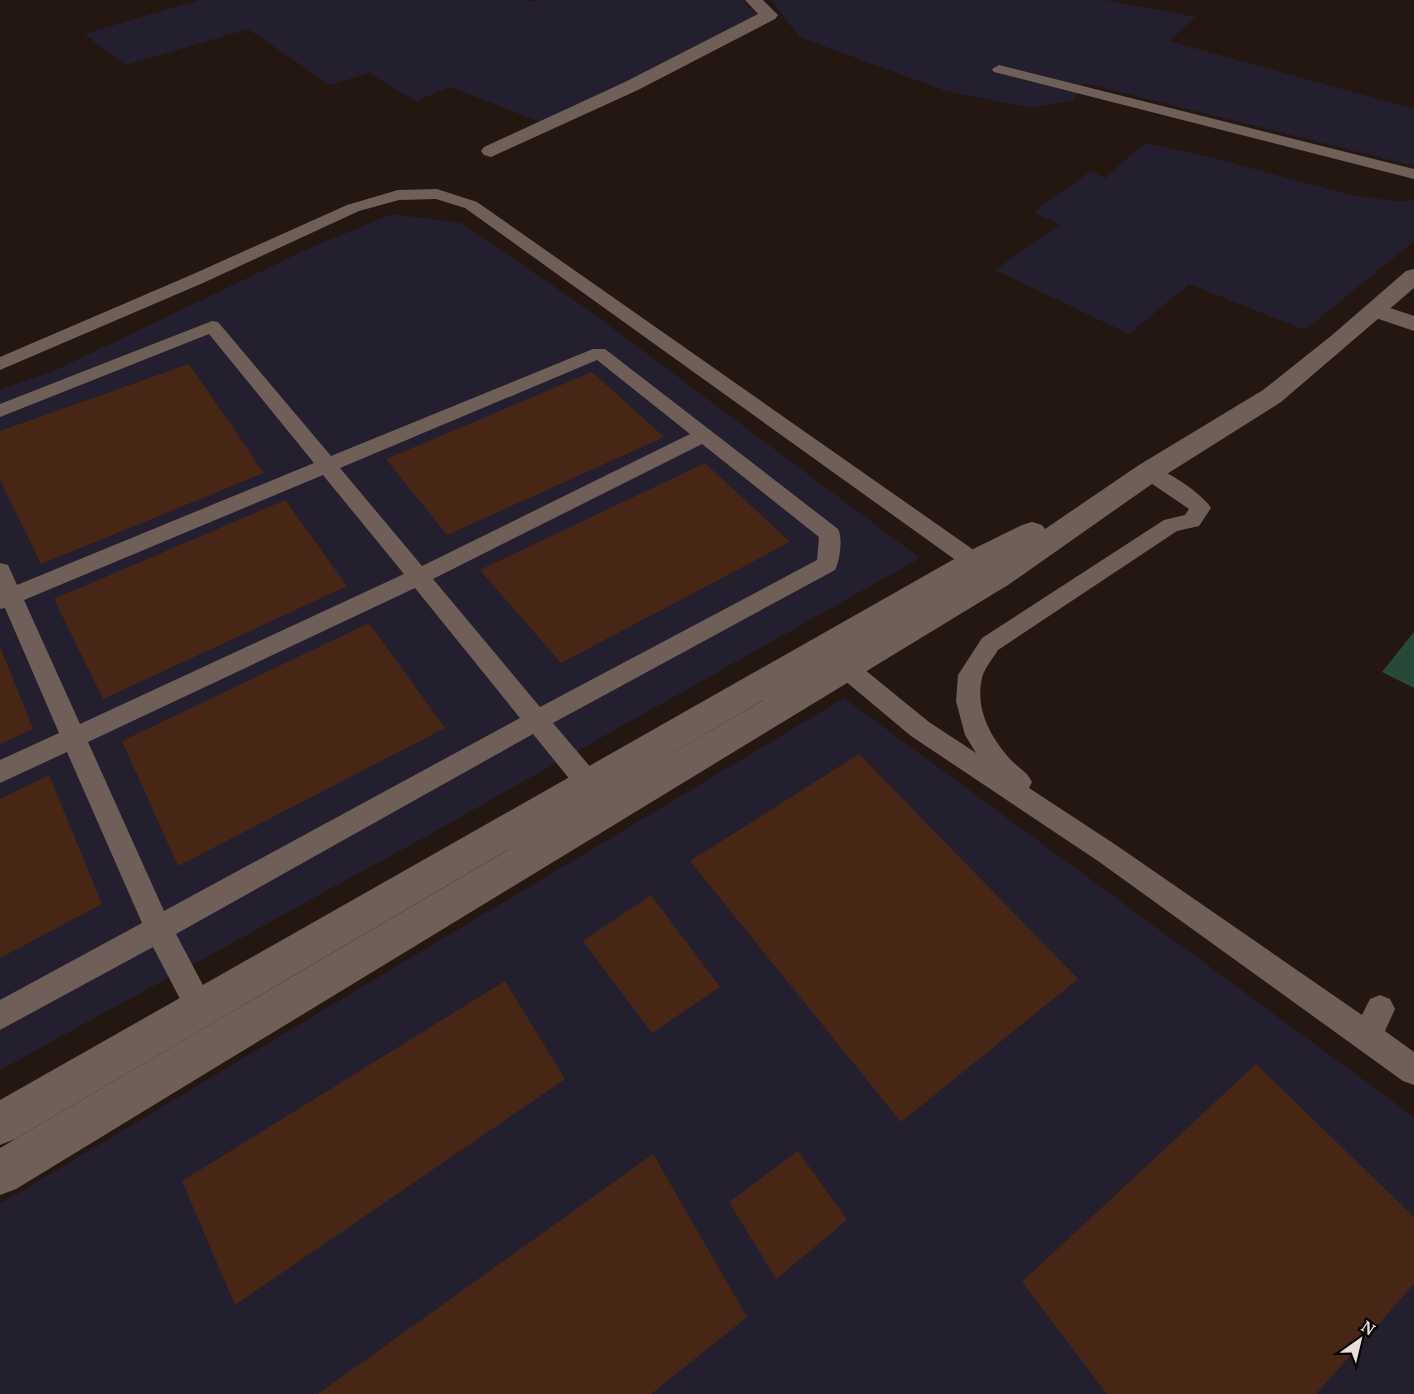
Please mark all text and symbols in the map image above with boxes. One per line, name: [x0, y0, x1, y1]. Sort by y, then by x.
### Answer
north arrow: [1330, 1310, 1390, 1370]
text: N: [1357, 1315, 1380, 1340]

